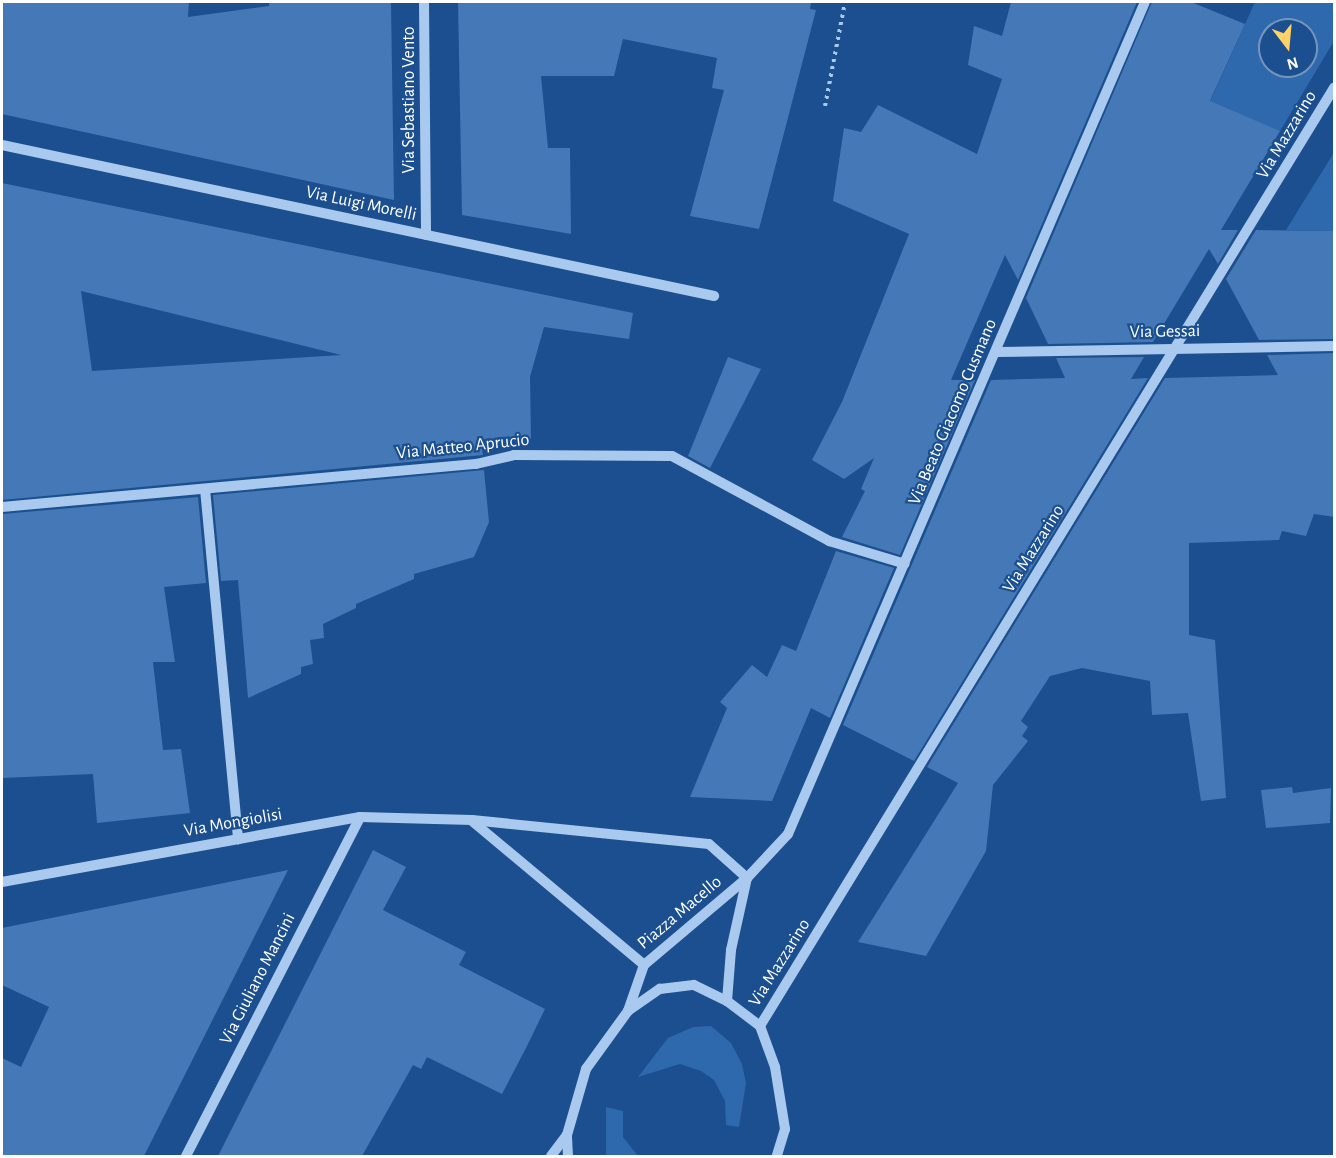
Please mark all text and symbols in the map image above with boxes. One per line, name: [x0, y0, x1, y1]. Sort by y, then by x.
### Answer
north arrow: [1258, 18, 1318, 78]
street label: Via Sebastiano Vento: [398, 26, 420, 174]
text: N: [1285, 54, 1300, 73]
street label: Via Mazzarino: [1252, 87, 1322, 183]
street label: Via Luigi Morelli: [304, 182, 418, 226]
street label: Via Beato Giacomo Cusmano: [904, 316, 1002, 508]
street label: Via Gessai: [1130, 321, 1200, 343]
street label: Via Matteo Aprucio: [395, 429, 531, 465]
street label: Via Mazzarino: [999, 501, 1069, 597]
street label: Via Mongiolisi: [182, 804, 284, 842]
street label: Piazza Macello: [633, 871, 727, 955]
street label: Via Giuliano Mancini: [216, 910, 300, 1048]
street label: Via Mazzarino: [745, 915, 815, 1011]

